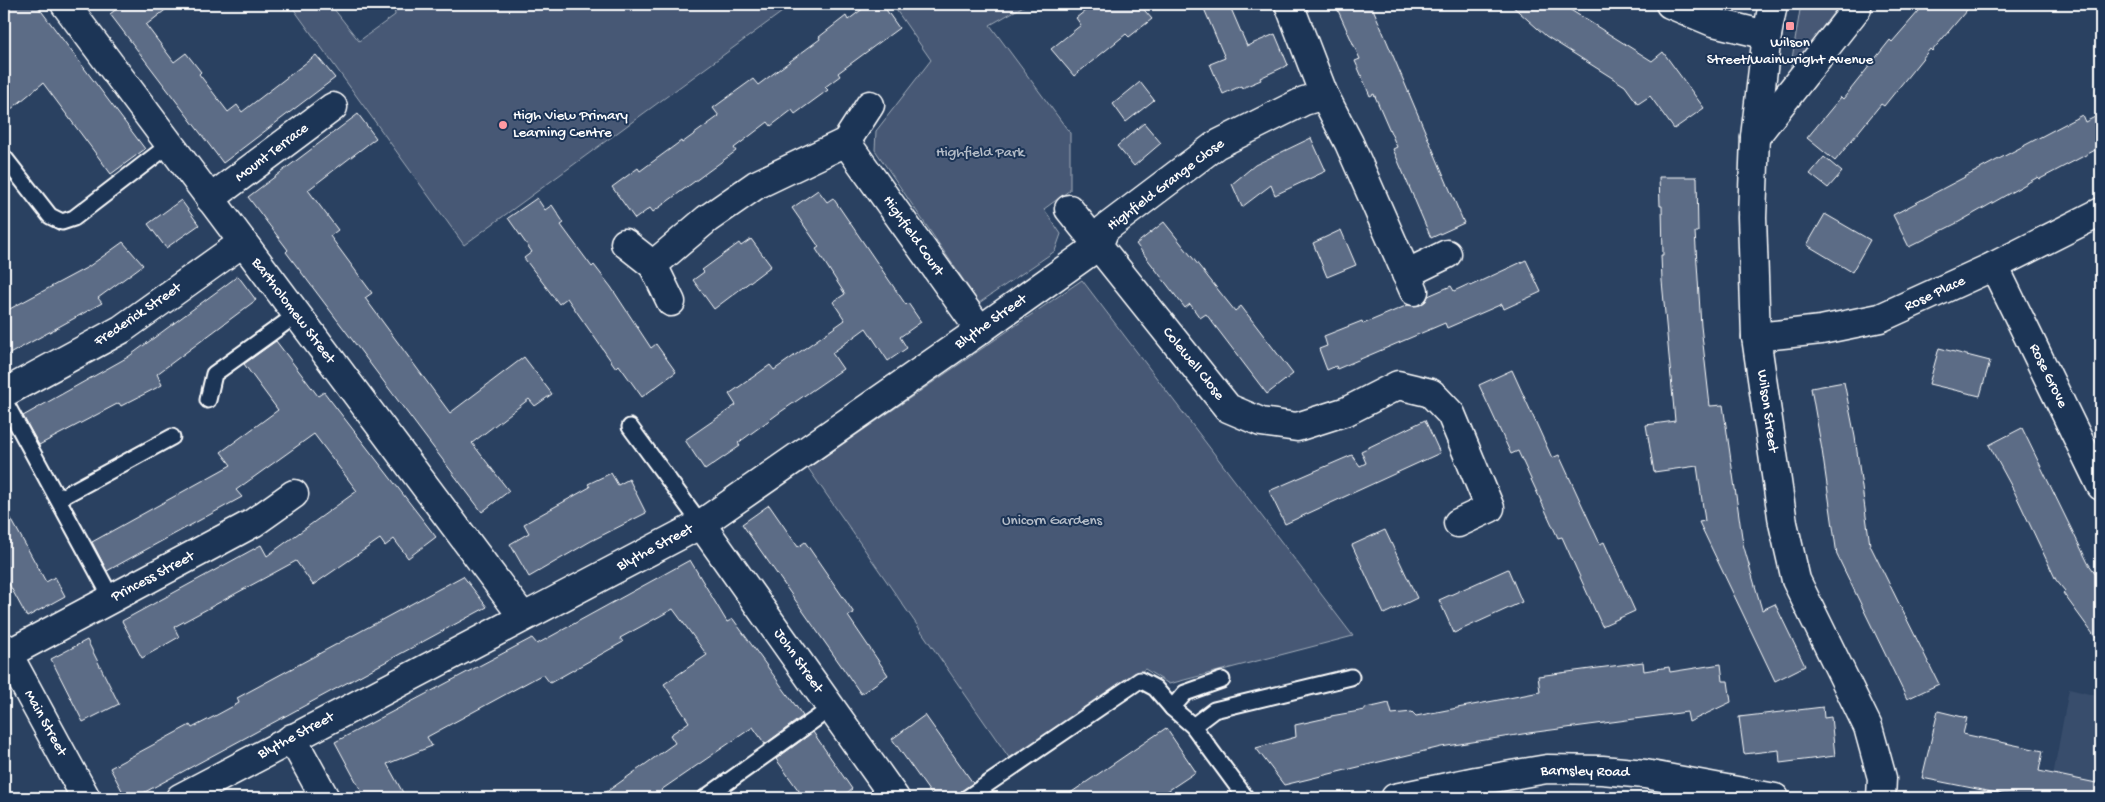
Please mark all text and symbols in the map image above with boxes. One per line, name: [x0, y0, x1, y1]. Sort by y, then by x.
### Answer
marker: Wilson Street/Wainwright Avenue: [1784, 20, 1796, 32]
place label: Wilson Street/Wainwright Avenue: [1707, 34, 1874, 69]
place label: High View Primary Learning Centre: [513, 107, 629, 142]
street label: Mount Terrace: [232, 119, 312, 186]
marker: High View Primary Learning Centre: [497, 119, 509, 131]
street label: Highfield Grange Close: [1104, 135, 1228, 235]
park label: Highfield Park: [936, 144, 1025, 162]
street label: Highfield Court: [879, 192, 948, 281]
street label: Bartholomew Street: [247, 254, 340, 369]
street label: Rose Place: [1902, 272, 1969, 316]
street label: Frederick Street: [90, 278, 187, 351]
street label: Blythe Street: [951, 290, 1032, 354]
street label: Colewell Close: [1158, 324, 1228, 404]
street label: Rose Grove: [2025, 341, 2071, 411]
street label: Wilson Street: [1752, 369, 1782, 455]
park label: Unicorn Gardens: [1002, 512, 1103, 530]
street label: Blythe Street: [613, 519, 698, 576]
street label: Princess Street: [108, 547, 199, 607]
street label: John Street: [769, 625, 828, 698]
street label: Main Street: [20, 687, 71, 761]
street label: Blythe Street: [254, 707, 339, 764]
street label: Barnsley Road: [1539, 762, 1631, 782]

